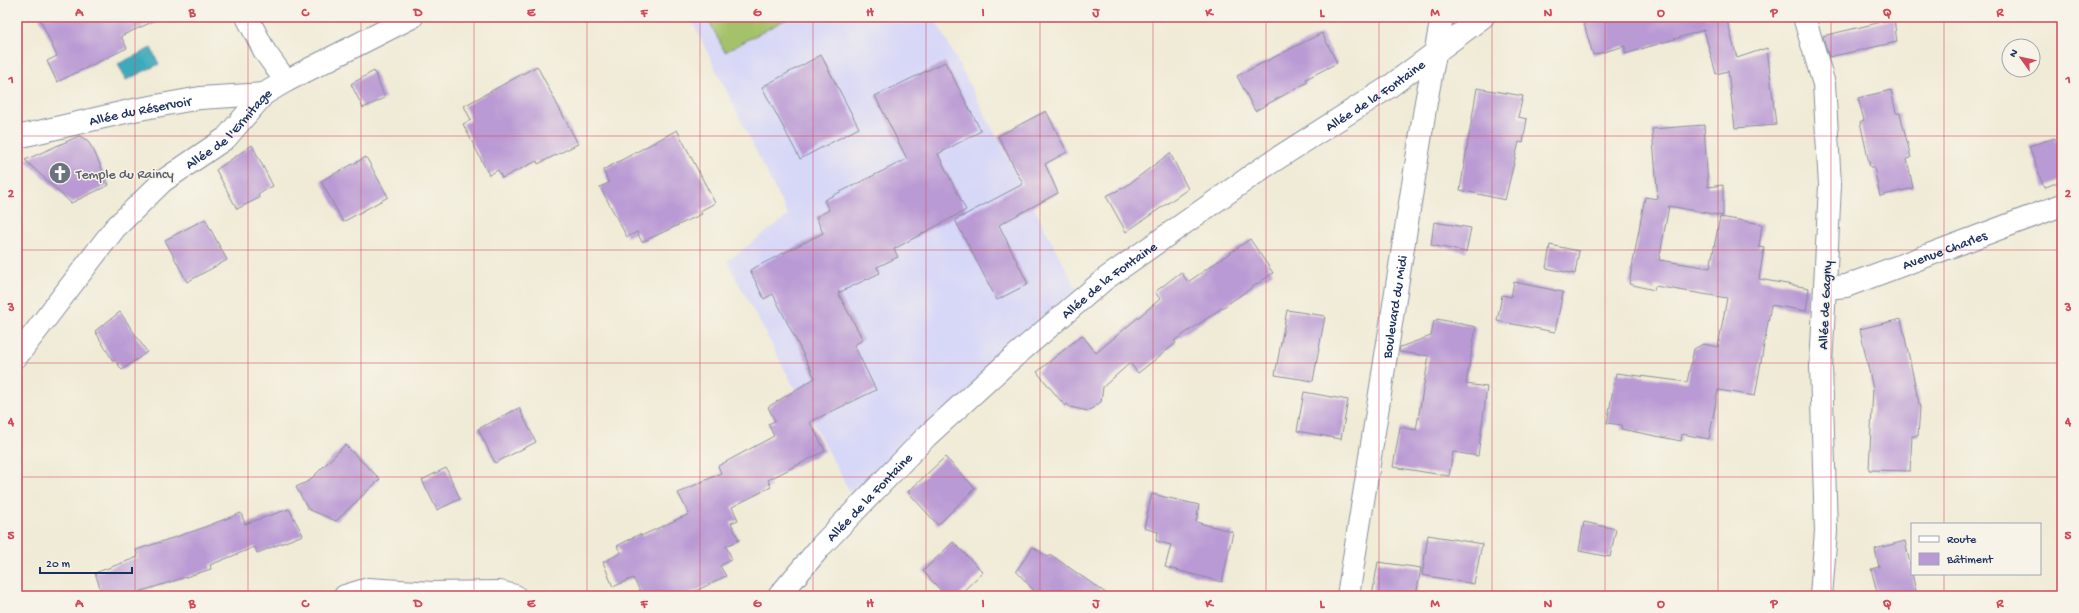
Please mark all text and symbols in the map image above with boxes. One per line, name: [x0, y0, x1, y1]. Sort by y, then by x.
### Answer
text: A: [74, 6, 84, 21]
text: B: [188, 6, 197, 21]
text: C: [300, 6, 310, 21]
text: D: [413, 6, 423, 21]
text: E: [527, 6, 536, 21]
text: F: [640, 6, 649, 21]
text: G: [753, 6, 762, 21]
text: H: [866, 6, 874, 21]
text: I: [981, 6, 985, 21]
text: J: [1092, 6, 1101, 21]
text: K: [1204, 6, 1214, 21]
text: L: [1320, 6, 1326, 21]
text: M: [1430, 6, 1440, 21]
text: N: [1544, 6, 1553, 21]
text: O: [1657, 6, 1665, 21]
text: P: [1769, 6, 1778, 21]
text: Q: [1883, 6, 1892, 21]
text: R: [1996, 6, 2005, 21]
north arrow: [2001, 38, 2041, 78]
text: N: [2007, 47, 2021, 60]
street label: Allée de la Fontaine: [1323, 57, 1430, 137]
text: 1: [7, 73, 14, 88]
text: 1: [2064, 73, 2071, 88]
street label: Allée de l'Ermitage: [183, 85, 276, 174]
street label: Allée du Réservoir: [88, 94, 194, 131]
church icon: Temple du Raincy: [47, 160, 73, 186]
place label: Temple du Raincy: [75, 167, 174, 184]
text: 2: [8, 187, 15, 202]
text: 2: [2065, 187, 2072, 202]
street label: Avenue Charles: [1901, 228, 1990, 275]
street label: Allée de la Fontaine: [1059, 239, 1162, 324]
street label: Boulevard du Midi: [1380, 254, 1413, 361]
street label: Allée de Gagny: [1816, 260, 1837, 350]
text: 3: [7, 301, 15, 316]
text: 3: [2064, 301, 2072, 316]
text: 4: [7, 415, 15, 430]
text: 4: [2064, 415, 2072, 430]
street label: Allée de la Fontaine: [824, 450, 918, 546]
legend: [1911, 523, 2041, 575]
text: 5: [8, 529, 15, 544]
text: 5: [2065, 529, 2072, 544]
text: Route: [1947, 534, 1977, 548]
scale bar: [40, 549, 132, 575]
text: Bâtiment: [1946, 554, 1994, 568]
text: 20 m: [46, 558, 71, 572]
text: A: [74, 597, 84, 612]
text: B: [188, 597, 197, 612]
text: C: [300, 597, 310, 612]
text: D: [413, 597, 423, 612]
text: E: [527, 597, 536, 612]
text: F: [640, 597, 649, 612]
text: G: [753, 597, 762, 612]
text: H: [866, 597, 874, 612]
text: I: [981, 597, 985, 612]
text: J: [1092, 597, 1101, 612]
text: K: [1204, 597, 1214, 612]
text: L: [1320, 597, 1326, 612]
text: M: [1430, 597, 1440, 612]
text: N: [1544, 597, 1553, 612]
text: O: [1657, 597, 1665, 612]
text: P: [1769, 597, 1778, 612]
text: Q: [1883, 597, 1892, 612]
text: R: [1996, 597, 2005, 612]

